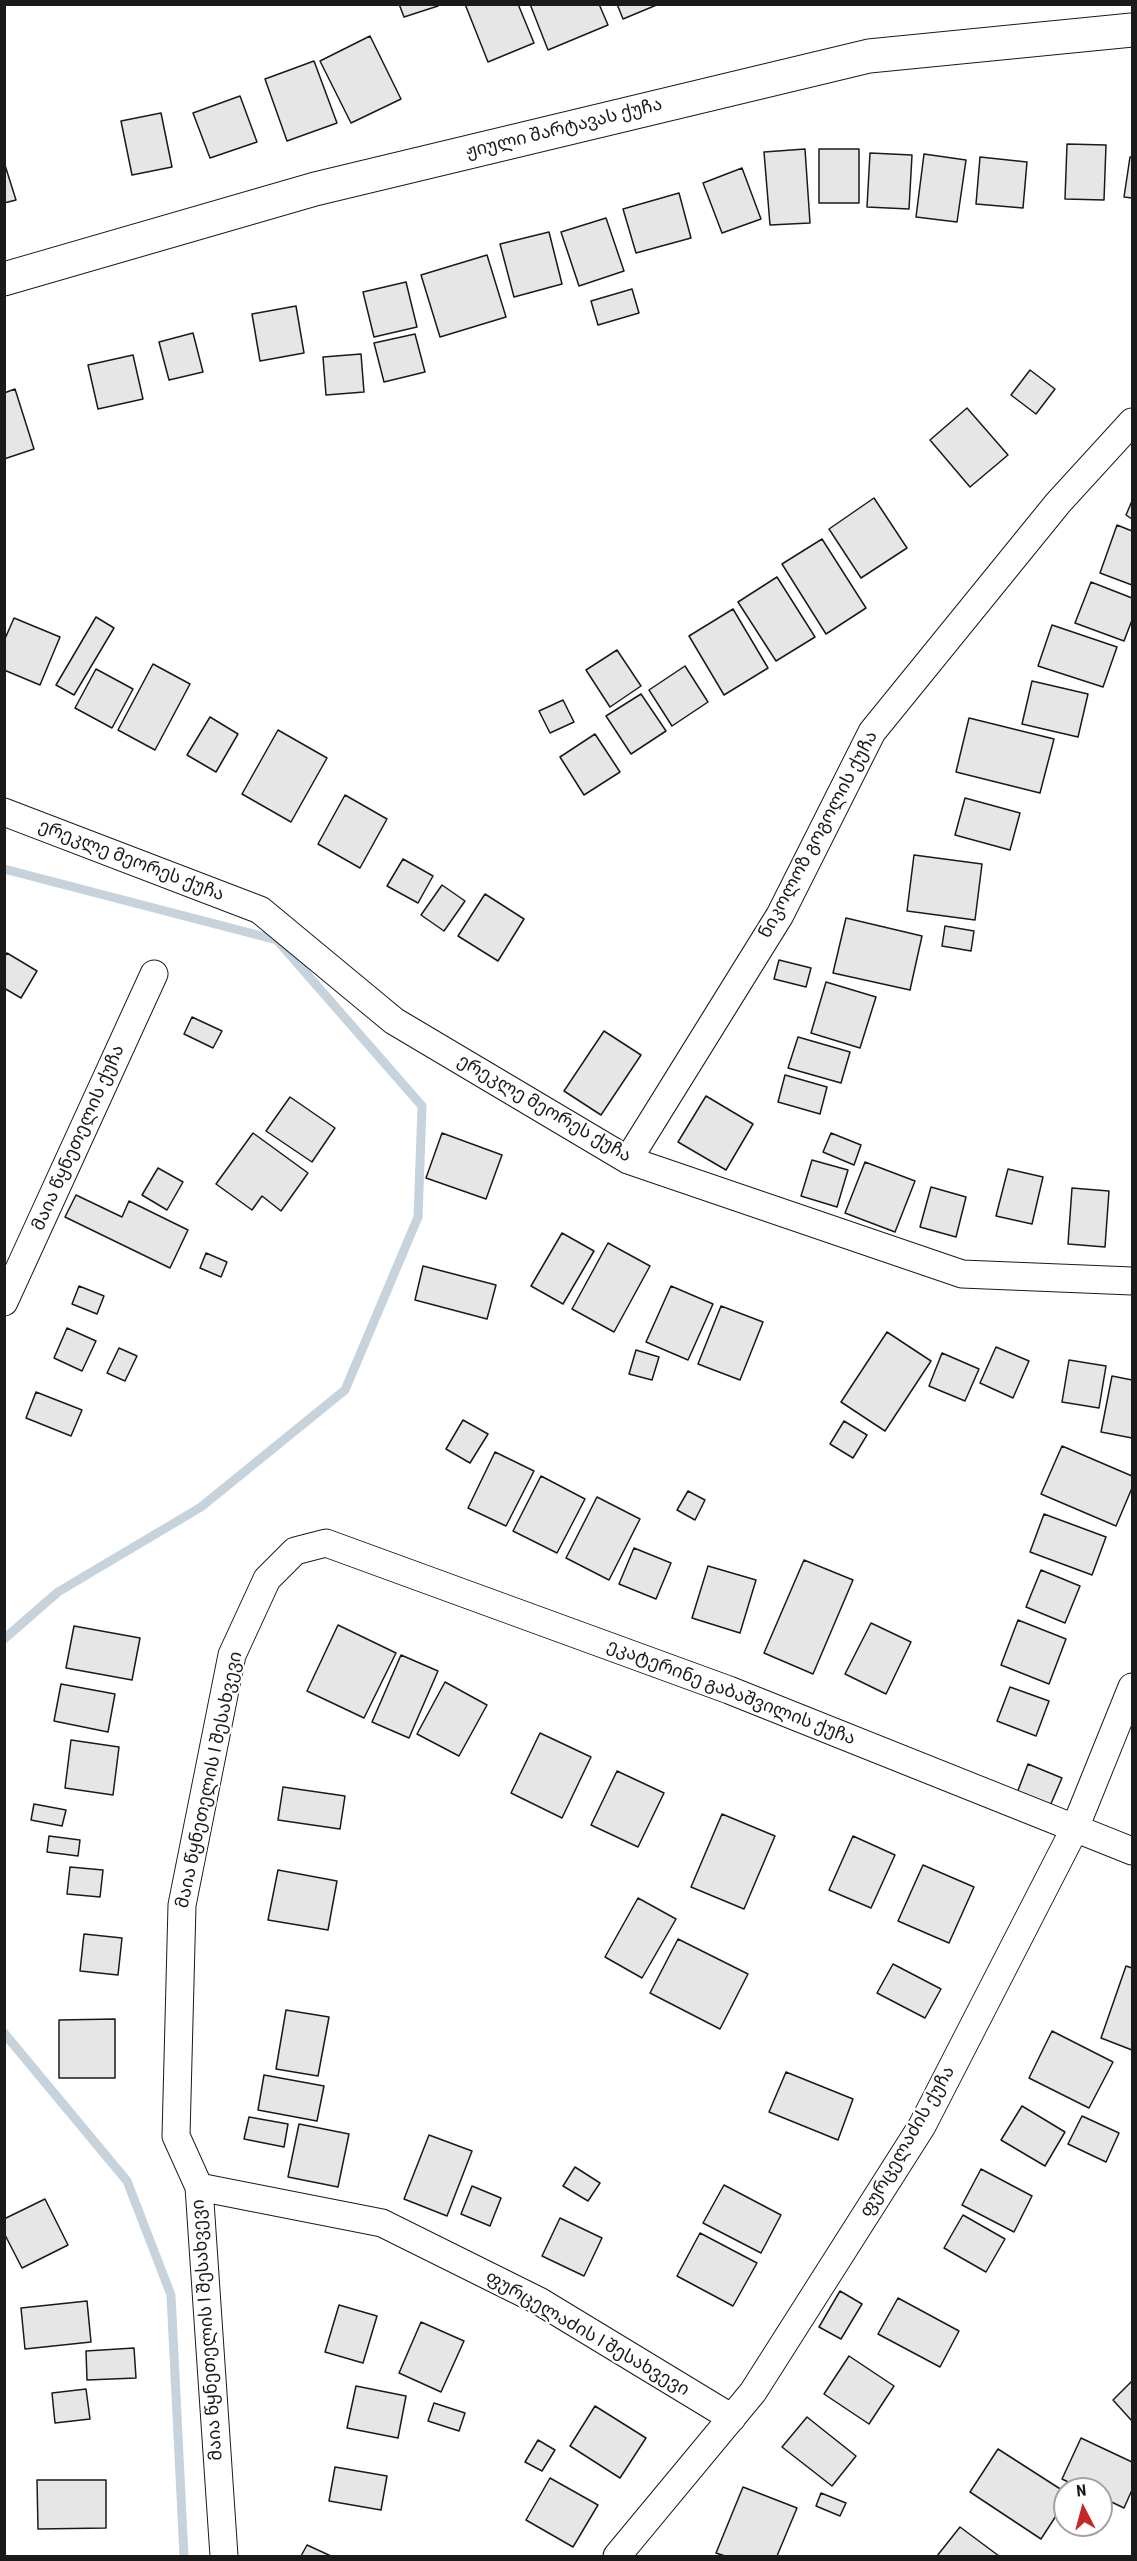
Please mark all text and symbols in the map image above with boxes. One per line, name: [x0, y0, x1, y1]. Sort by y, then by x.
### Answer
street label: ჟიული შარტავას ქუჩა: [463, 94, 665, 164]
street label: ნიკოლოზ გოგოლის ქუჩა: [755, 728, 883, 942]
street label: ერეკლე მეორეს ქუჩა: [35, 816, 227, 906]
street label: მაია წყნეთელის ქუჩა: [28, 1042, 130, 1234]
street label: ერეკლე მეორეს ქუჩა: [453, 1050, 635, 1168]
street label: ეკატერინე გაბაშვილის ქუჩა: [604, 1636, 858, 1750]
street label: მაია წყნეთელის I შესახვევი: [172, 1650, 248, 1910]
street label: ფურცელაძის ქუჩა: [856, 2063, 960, 2221]
street label: მაია წყნეთელის I შესახვევი: [188, 2199, 228, 2461]
street label: ფურცელაძის I შესახვევი: [481, 2267, 693, 2401]
north arrow: [1053, 2477, 1113, 2537]
text: N: [1075, 2481, 1087, 2501]

